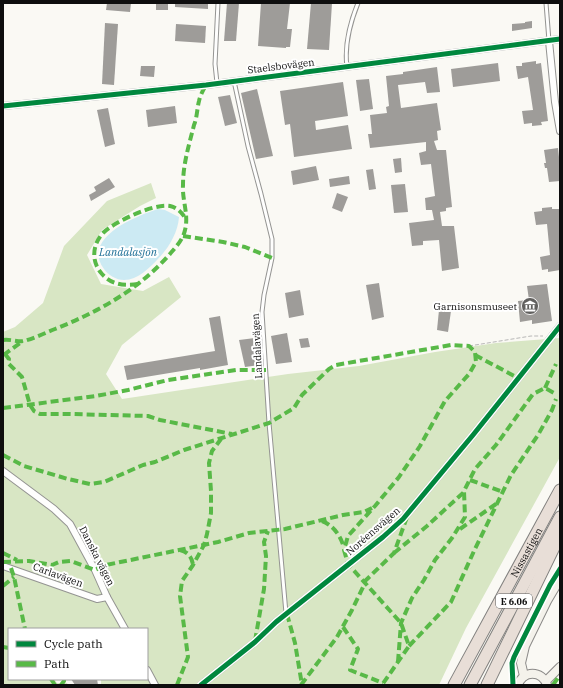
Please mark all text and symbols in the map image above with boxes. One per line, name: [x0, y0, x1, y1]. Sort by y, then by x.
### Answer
street label: Staelsbovägen: [247, 55, 316, 77]
water label: Landalasjön: [98, 245, 158, 259]
museum icon: Garnisonsmuseet: [520, 296, 540, 316]
place label: Garnisonsmuseet: [434, 300, 517, 313]
street label: Landalavägen: [249, 312, 265, 379]
street label: Noréensvägen: [343, 504, 403, 558]
street label: Danska vägen: [76, 524, 118, 589]
street label: Nissastigen: [507, 525, 545, 580]
street label: Carlavägen: [31, 560, 85, 590]
road number: E 6.06: [496, 594, 532, 608]
legend: [8, 628, 148, 680]
text: Cycle path: [44, 636, 103, 651]
text: Path: [44, 656, 70, 671]

